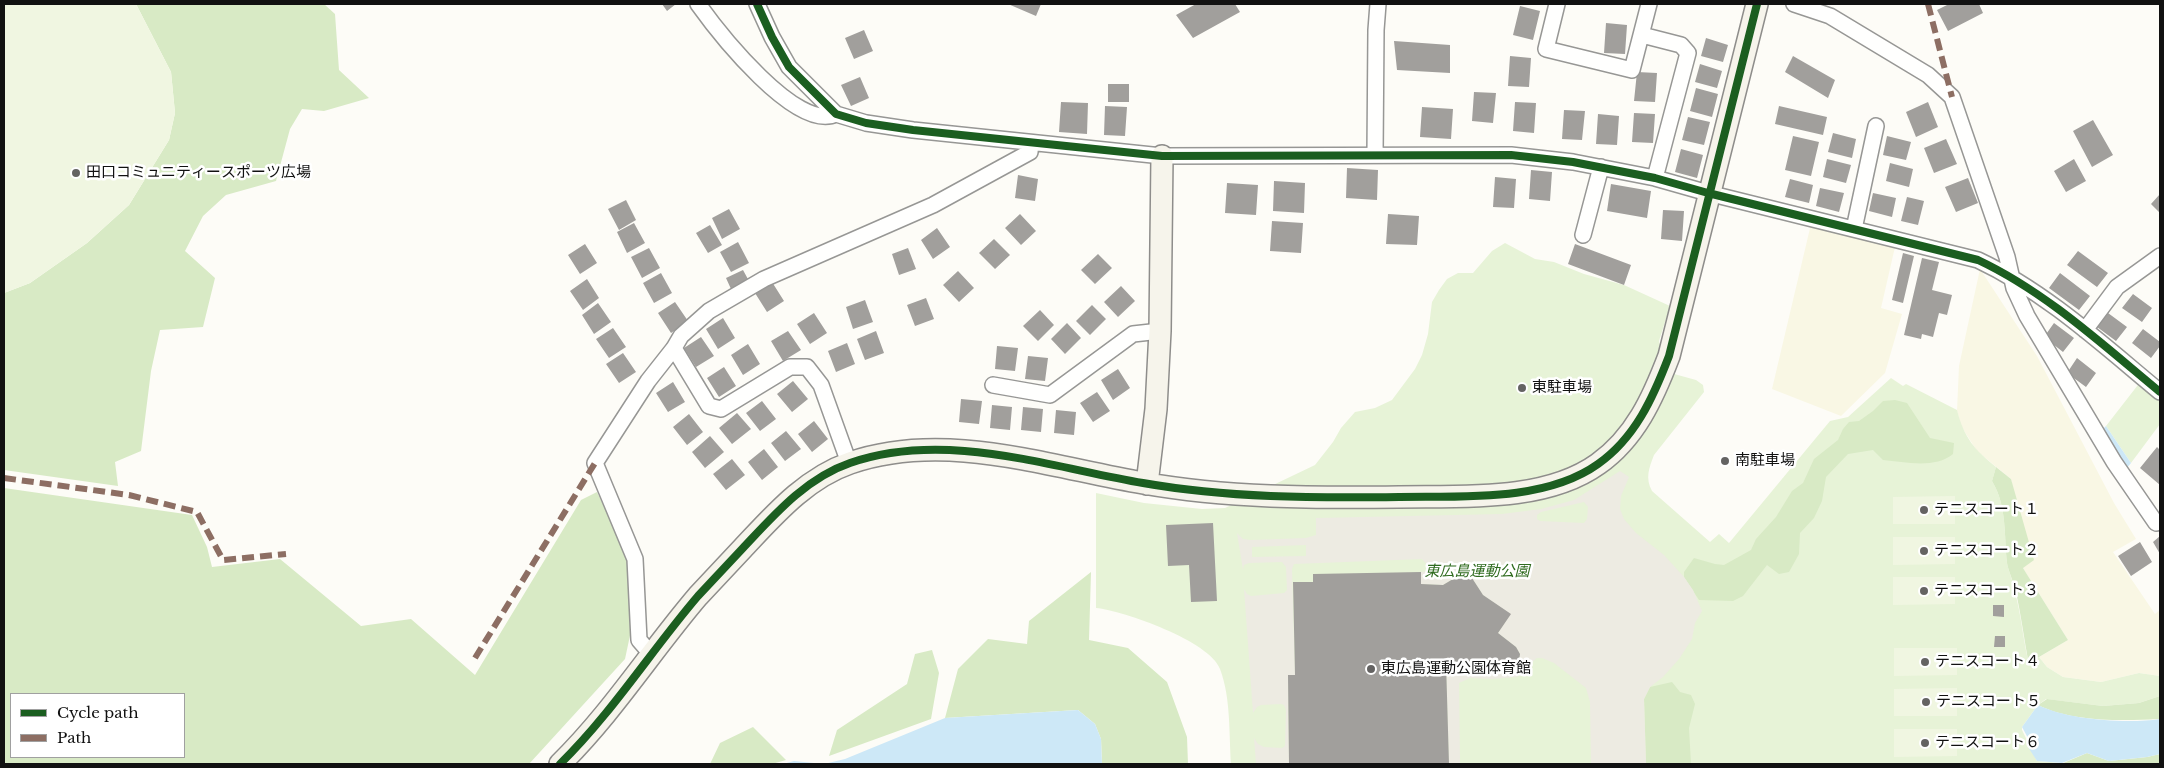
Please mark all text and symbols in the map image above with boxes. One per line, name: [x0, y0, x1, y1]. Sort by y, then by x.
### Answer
place label: 田口コミュニティースポーツ広場: [86, 164, 311, 182]
marker: 田口コミュニティースポーツ広場: [70, 167, 82, 179]
place label: 東駐車場: [1532, 379, 1592, 397]
marker: 東駐車場: [1516, 382, 1528, 394]
place label: 南駐車場: [1735, 452, 1795, 470]
marker: 南駐車場: [1719, 455, 1731, 467]
place label: テニスコート１: [1934, 501, 2039, 519]
marker: テニスコート１: [1918, 504, 1930, 516]
place label: テニスコート２: [1934, 542, 2039, 560]
marker: テニスコート２: [1918, 545, 1930, 557]
park label: 東広島運動公園: [1425, 563, 1529, 581]
place label: テニスコート３: [1934, 582, 2039, 600]
marker: テニスコート３: [1918, 585, 1930, 597]
place label: テニスコート４: [1935, 653, 2040, 671]
marker: テニスコート４: [1919, 656, 1931, 668]
place label: 東広島運動公園体育館: [1381, 660, 1531, 678]
marker: 東広島運動公園体育館: [1365, 663, 1377, 675]
legend: [10, 693, 185, 758]
place label: テニスコート５: [1936, 693, 2041, 711]
marker: テニスコート５: [1920, 696, 1932, 708]
text: Cycle path: [57, 703, 139, 722]
text: Path: [57, 728, 91, 747]
place label: テニスコート６: [1935, 734, 2040, 752]
marker: テニスコート６: [1919, 737, 1931, 749]

